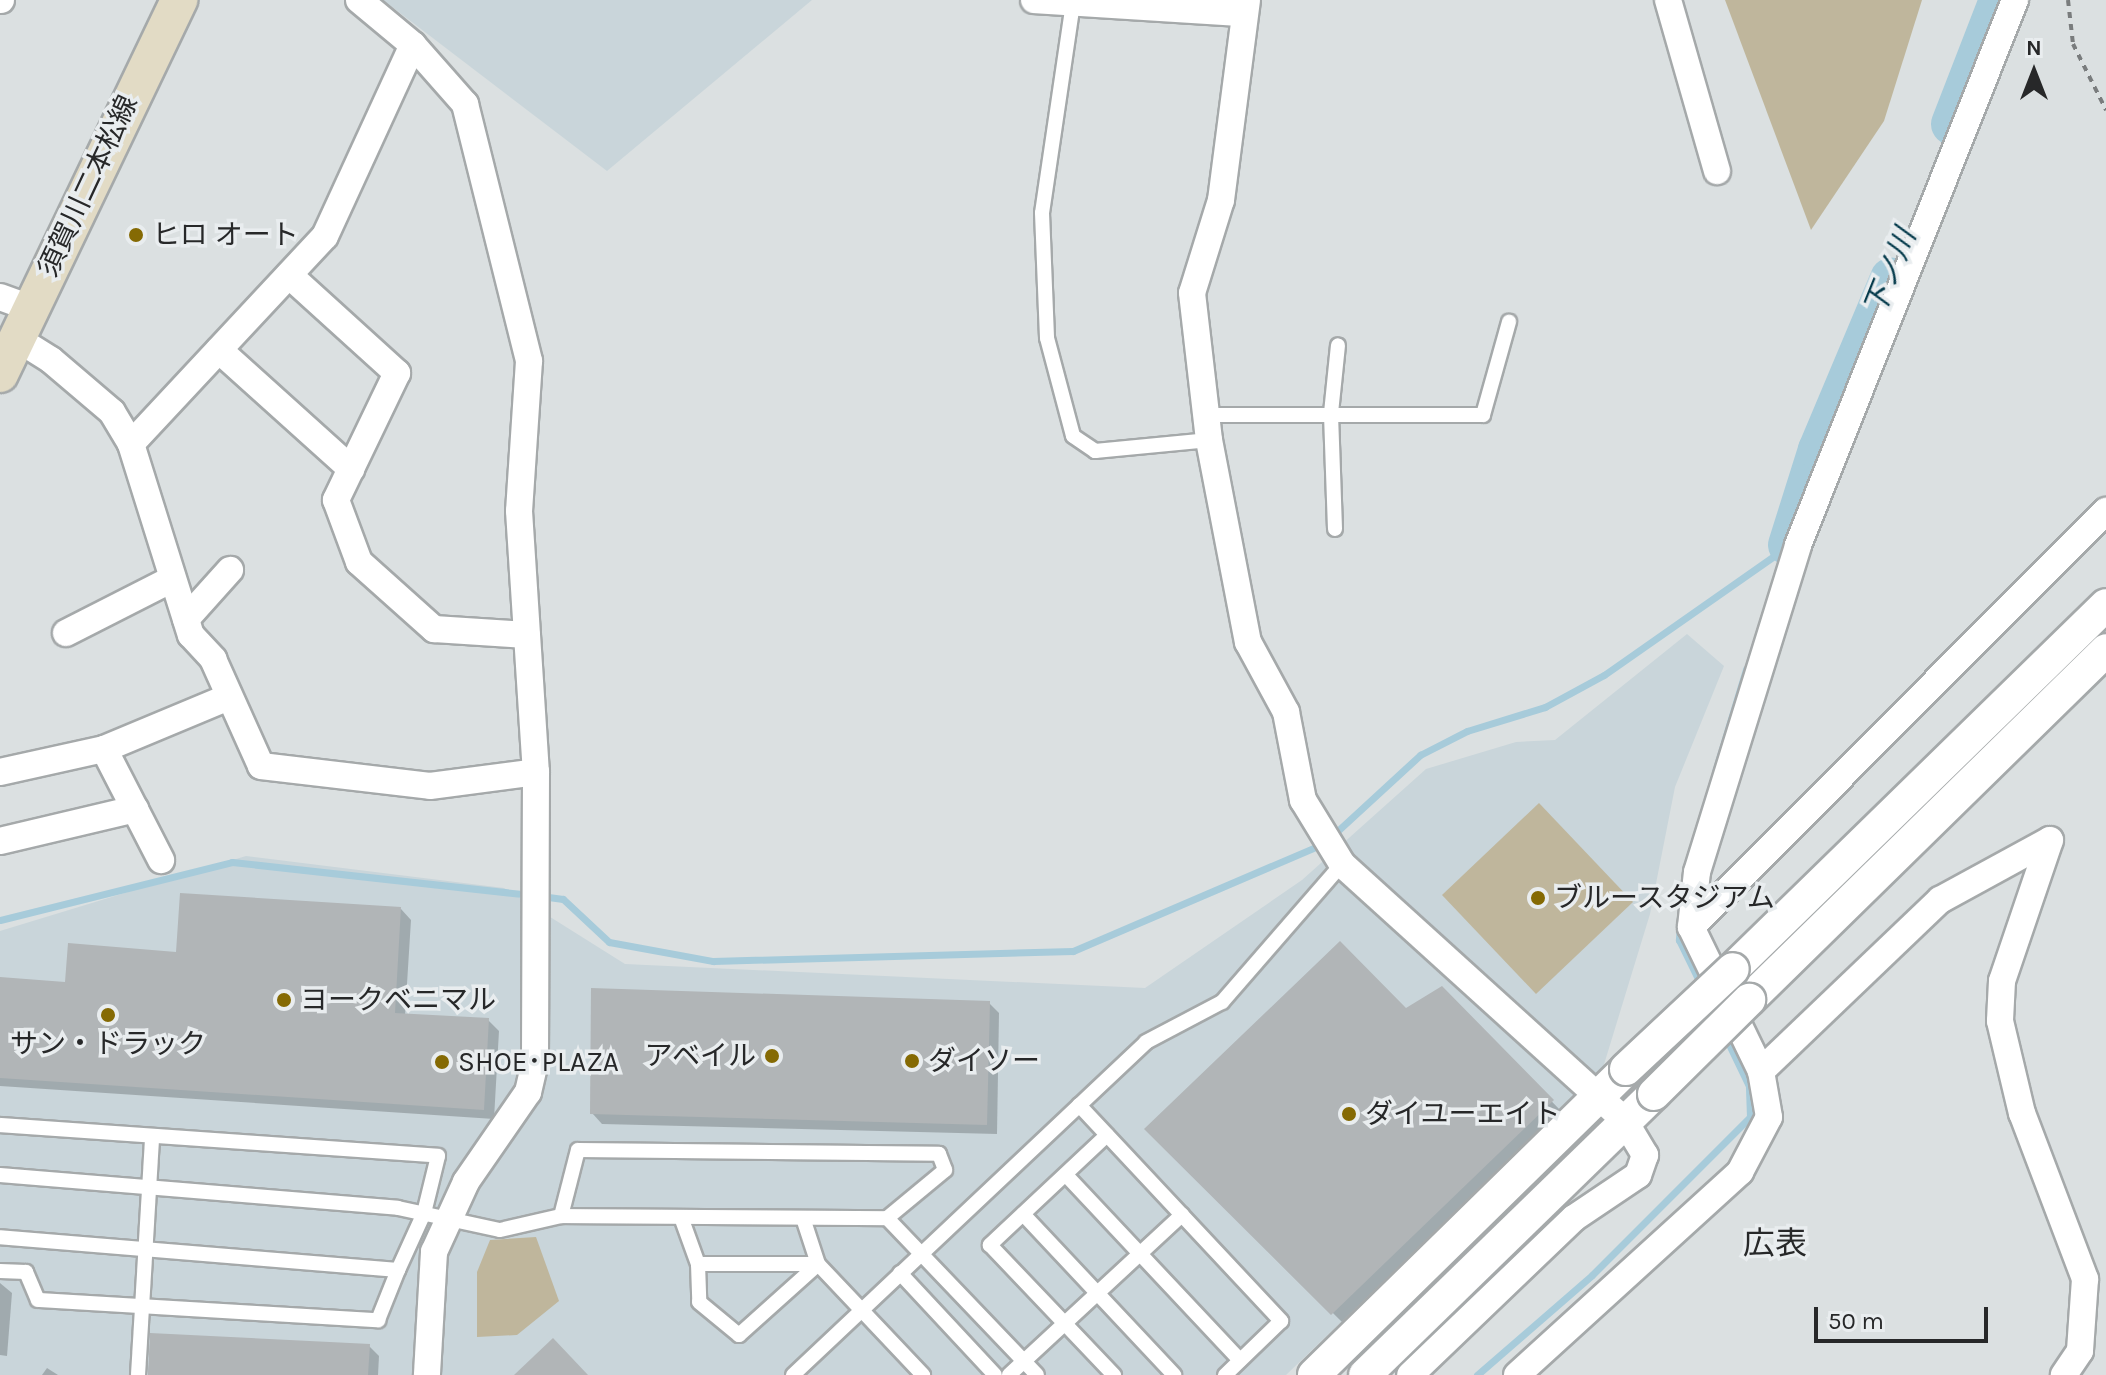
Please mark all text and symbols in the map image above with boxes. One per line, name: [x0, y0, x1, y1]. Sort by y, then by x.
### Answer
north arrow: [1994, 32, 2074, 112]
text: N: [2026, 35, 2042, 61]
street label: 須賀川二本松線: [31, 90, 145, 282]
place label: ヒロ オート: [152, 218, 299, 252]
water label: 下ノ川: [1856, 224, 1924, 320]
marker: ヒロ オート: [127, 226, 145, 244]
place label: ブルースタジアム: [1554, 881, 1778, 915]
marker: ブルースタジアム: [1529, 889, 1547, 907]
place label: ヨークベニマル: [300, 983, 496, 1017]
marker: ヨークベニマル: [275, 991, 293, 1009]
marker: サン・ドラック: [99, 1006, 117, 1024]
place label: サン・ドラック: [10, 1027, 206, 1061]
place label: アベイル: [644, 1039, 756, 1073]
place label: ダイソー: [928, 1044, 1040, 1078]
place label: SHOE･PLAZA: [458, 1045, 619, 1079]
marker: アベイル: [763, 1047, 781, 1065]
marker: ダイソー: [903, 1052, 921, 1070]
marker: SHOE･PLAZA: [433, 1053, 451, 1071]
place label: ダイユーエイト: [1365, 1097, 1561, 1131]
marker: ダイユーエイト: [1340, 1105, 1358, 1123]
district label: 広表: [1743, 1225, 1807, 1263]
scale bar: [1818, 1291, 1992, 1341]
text: 50 m: [1828, 1307, 1884, 1335]

